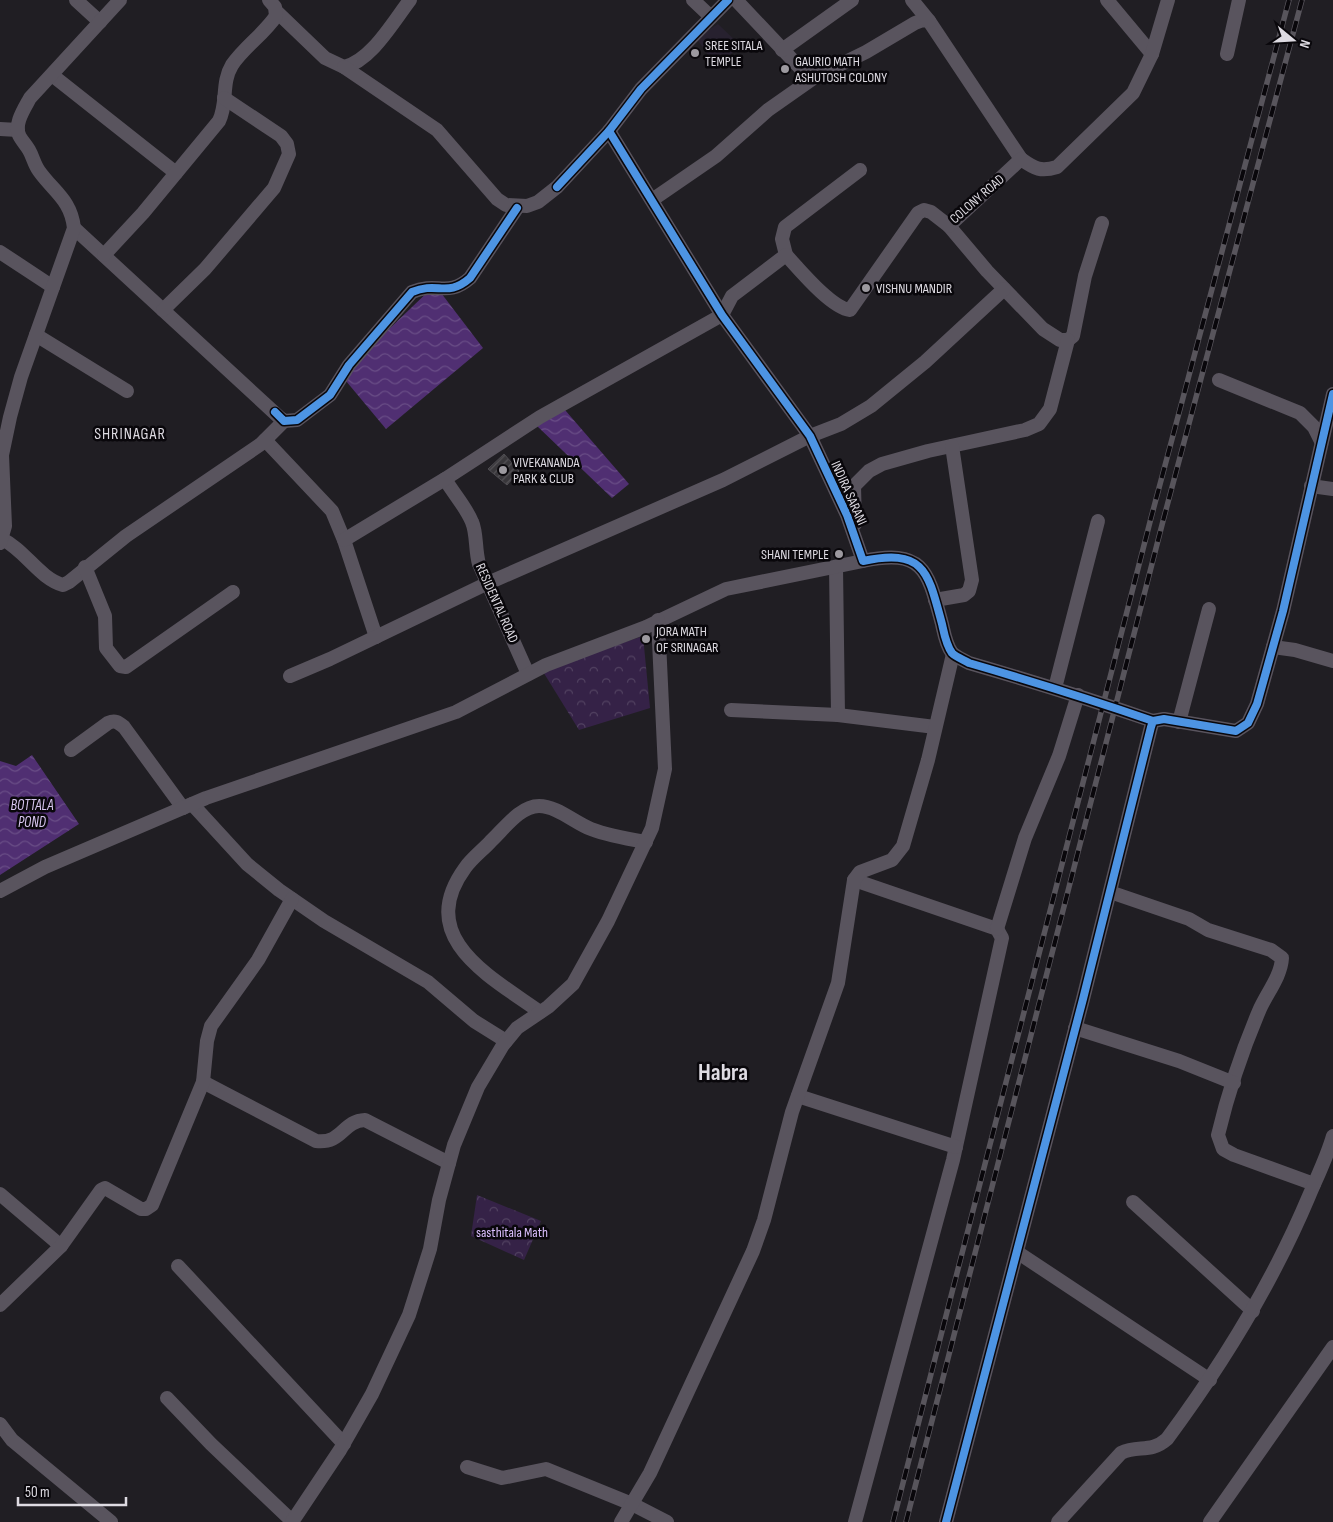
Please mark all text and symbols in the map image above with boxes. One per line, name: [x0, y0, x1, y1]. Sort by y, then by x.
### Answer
north arrow: [1268, 15, 1318, 65]
place label: SREE SITALA TEMPLE: [705, 37, 763, 70]
text: N: [1296, 38, 1314, 50]
marker: SREE SITALA TEMPLE: [689, 47, 701, 59]
place label: GAURIO MATH ASHUTOSH COLONY: [794, 53, 887, 86]
marker: GAURIO MATH ASHUTOSH COLONY: [779, 63, 791, 75]
street label: COLONY ROAD: [946, 171, 1008, 227]
place label: VISHNU MANDIR: [876, 280, 953, 297]
marker: VISHNU MANDIR: [860, 282, 872, 294]
district label: SHRINAGAR: [94, 425, 166, 444]
place label: VIVEKANANDA PARK & CLUB: [513, 454, 581, 487]
street label: INDIRA SARANI: [827, 458, 871, 528]
marker: VIVEKANANDA PARK & CLUB: [497, 464, 509, 476]
place label: SHANI TEMPLE: [761, 546, 829, 563]
marker: SHANI TEMPLE: [833, 548, 845, 560]
street label: RESIDENTAL ROAD: [472, 561, 522, 646]
place label: JORA MATH OF SRINAGAR: [655, 623, 719, 656]
marker: JORA MATH OF SRINAGAR: [640, 633, 652, 645]
water label: BOTTALA POND: [10, 796, 54, 832]
district label: Habra: [698, 1058, 748, 1087]
park label: sasthitala Math: [476, 1224, 548, 1241]
scale bar: [18, 1474, 125, 1506]
text: 50 m: [25, 1483, 50, 1502]

